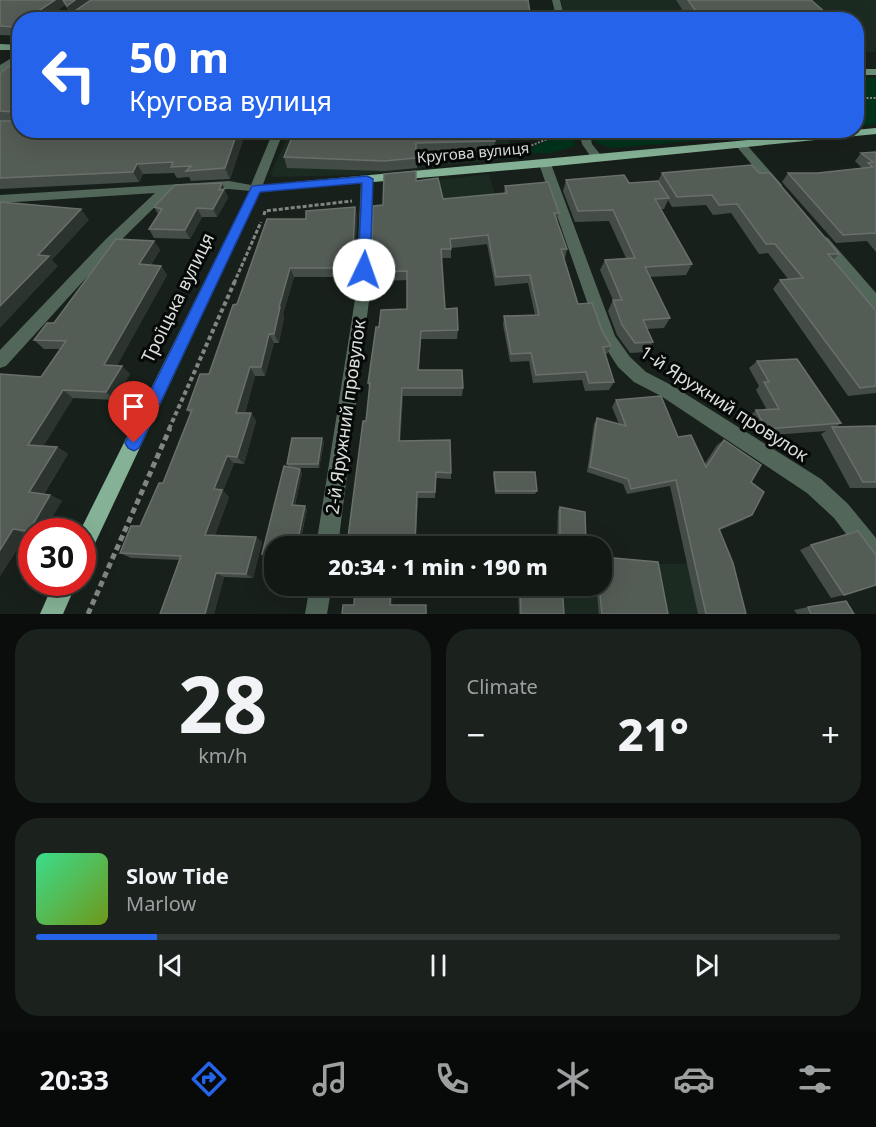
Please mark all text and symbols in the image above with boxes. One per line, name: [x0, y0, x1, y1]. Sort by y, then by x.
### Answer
text: 50 m: [129, 28, 229, 85]
icon: left: [30, 36, 108, 114]
text: Кругова вулиця: [129, 82, 332, 119]
street label: Кругова вулиця: [416, 137, 530, 167]
street label: Троїцька вулиця: [135, 229, 219, 367]
position arrow: [332, 238, 396, 302]
street label: 2-й Яружний провулок: [319, 318, 371, 516]
street label: 1-й Яружний провулок: [636, 340, 814, 467]
pin: [108, 381, 159, 443]
icon: arrive: [117, 390, 150, 423]
speed limit sign: 30: [18, 518, 96, 596]
text: 20:34 · 1 min · 190 m: [328, 551, 548, 581]
text: 28: [178, 650, 267, 756]
text: Climate: [467, 673, 538, 700]
text: 21°: [618, 703, 689, 764]
text: −: [467, 712, 485, 757]
text: +: [821, 712, 840, 757]
text: km/h: [198, 742, 247, 769]
text: Slow Tide: [126, 860, 229, 890]
text: Marlow: [126, 890, 196, 917]
icon: previous: [154, 949, 187, 982]
icon: pause: [422, 949, 455, 982]
icon: next: [690, 949, 723, 982]
icon: directions: [188, 1058, 230, 1100]
icon: music: [309, 1058, 351, 1100]
icon: phone: [431, 1058, 473, 1100]
icon: climate: [552, 1058, 594, 1100]
icon: car: [673, 1058, 715, 1100]
icon: filters: [794, 1058, 836, 1100]
text: 20:33: [40, 1061, 109, 1098]

